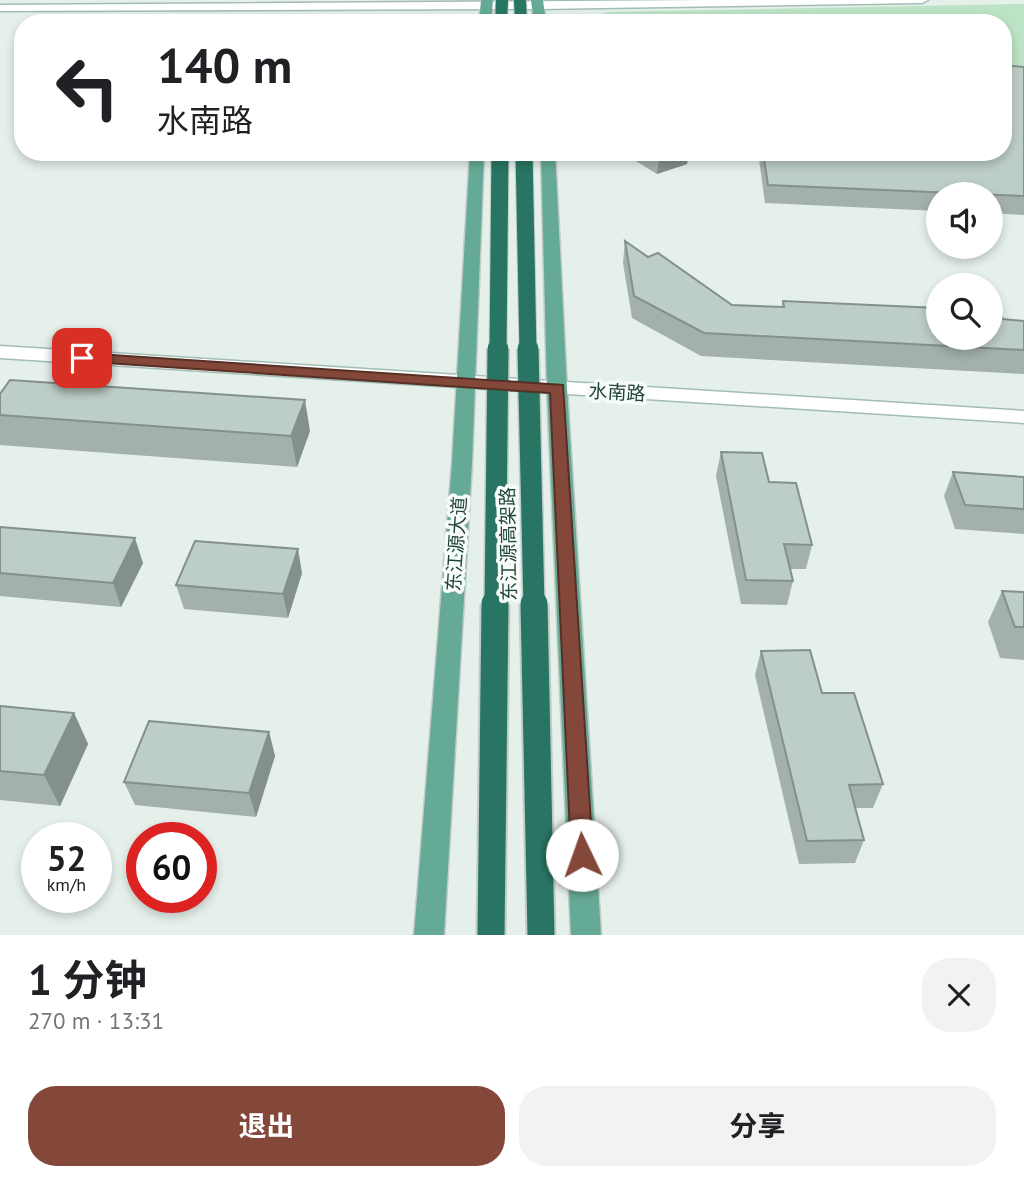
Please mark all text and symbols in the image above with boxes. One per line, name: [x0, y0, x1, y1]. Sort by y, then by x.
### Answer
text: 140 m: [157, 33, 292, 97]
icon: left: [42, 42, 133, 133]
text: 水南路: [157, 99, 253, 141]
map controls: [926, 182, 1003, 350]
button: sound: [926, 182, 1003, 259]
button: search: [926, 273, 1003, 350]
pin: [52, 328, 112, 388]
icon: arrive: [63, 339, 101, 377]
street label: 水南路: [588, 379, 646, 405]
street label: 东江源高架路: [495, 487, 521, 601]
street label: 东江源大道: [441, 496, 471, 592]
position arrow: [545, 818, 619, 892]
speed limit sign: 60: [126, 822, 217, 913]
text: 52: [47, 835, 86, 881]
text: km/h: [47, 873, 86, 896]
text: 1 分钟: [28, 952, 146, 1007]
button: close: [922, 958, 996, 1032]
text: 270 m · 13:31: [28, 1006, 164, 1035]
button: 退出: [28, 1086, 505, 1166]
button: 分享: [519, 1086, 996, 1166]

